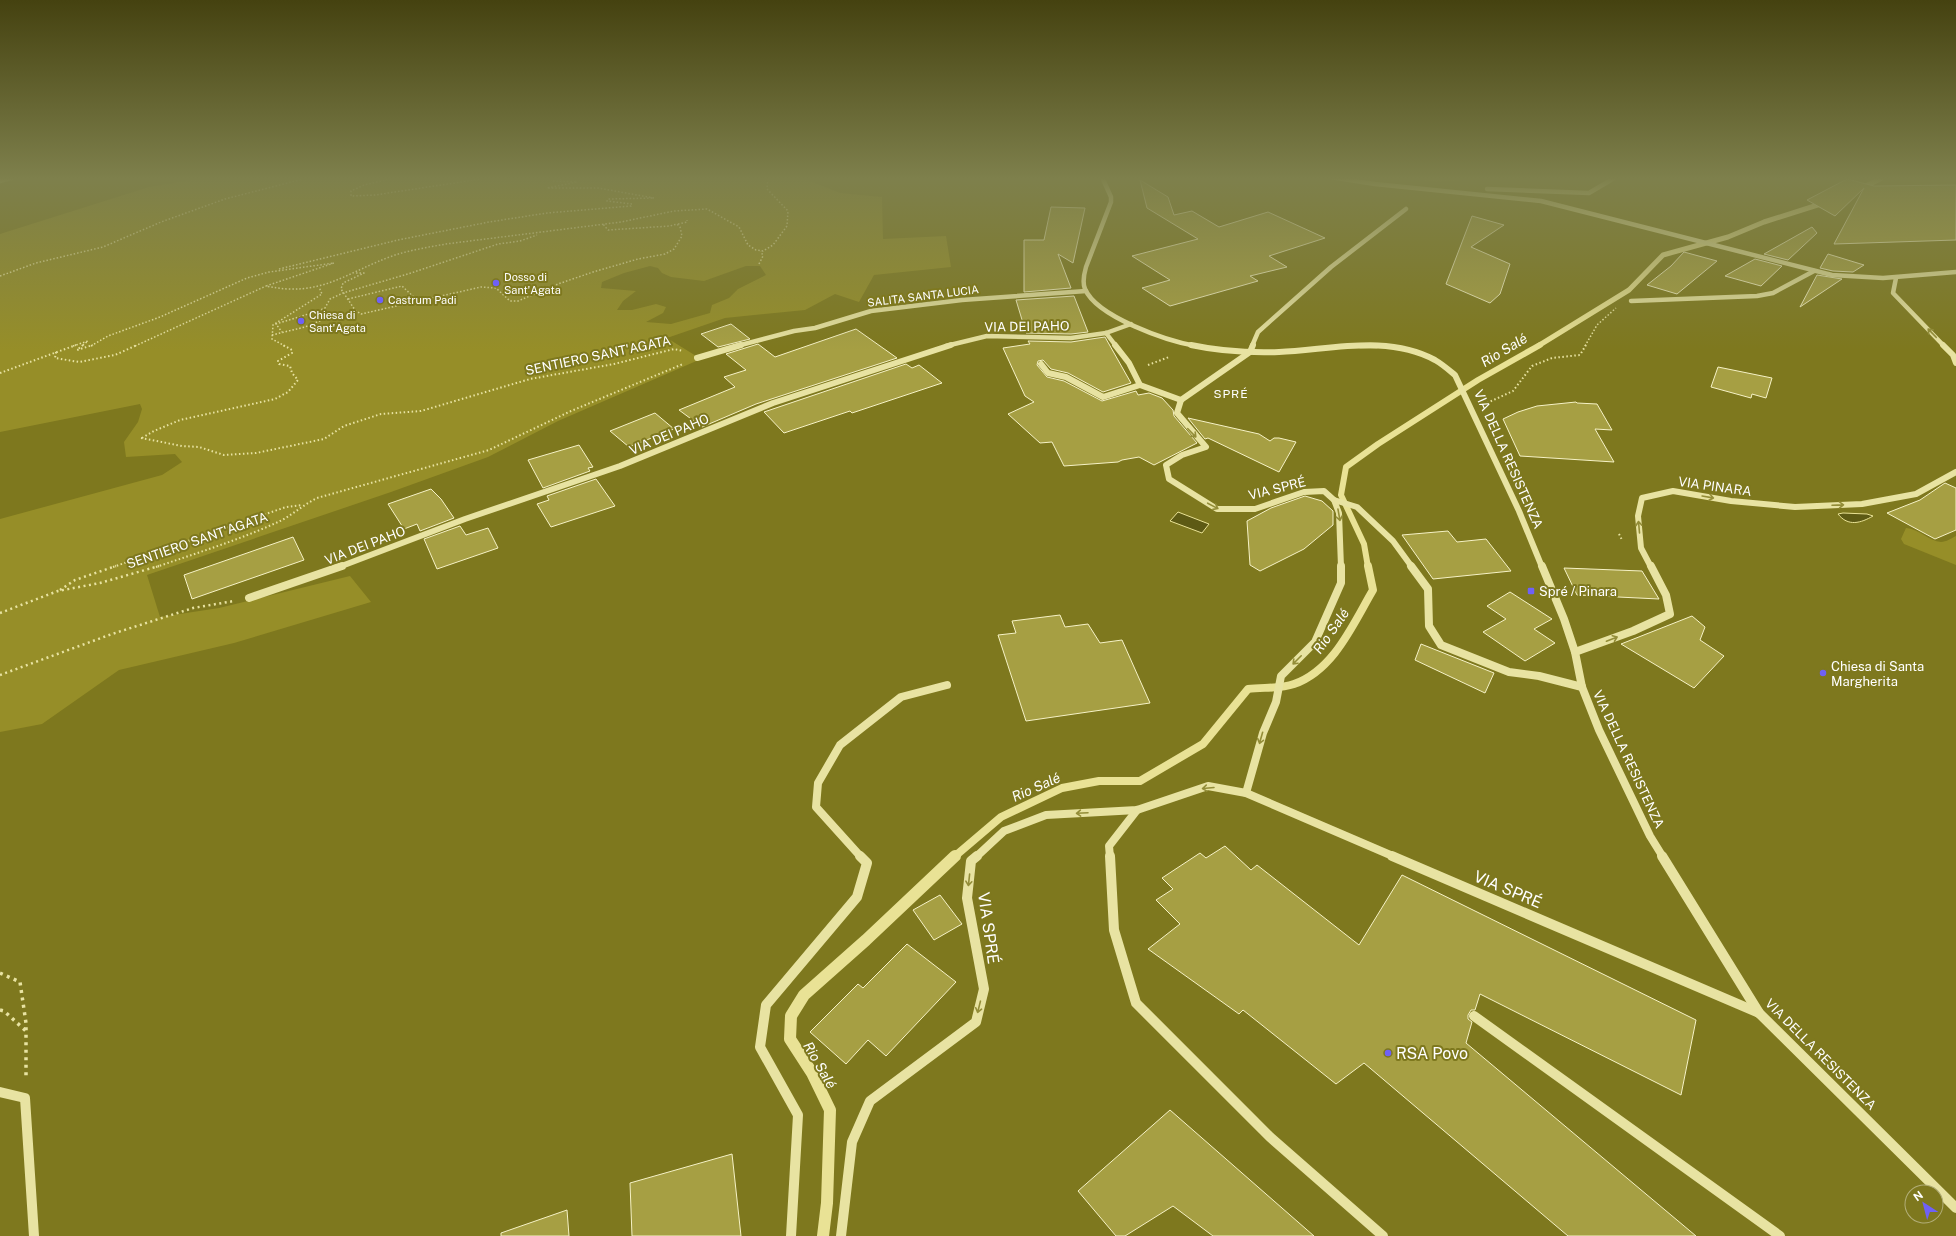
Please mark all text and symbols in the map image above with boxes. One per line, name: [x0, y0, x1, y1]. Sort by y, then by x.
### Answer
place label: Dosso di Sant'Agata: [504, 271, 561, 296]
marker: Dosso di Sant'Agata: [491, 278, 501, 288]
street label: SALITA SANTA LUCIA: [867, 283, 980, 309]
place label: Castrum Padi: [388, 294, 457, 306]
marker: Castrum Padi: [375, 295, 385, 305]
place label: Chiesa di Sant'Agata: [309, 309, 366, 334]
marker: Chiesa di Sant'Agata: [296, 316, 306, 326]
street label: VIA DEI PAHO: [984, 318, 1070, 335]
one-way arrow: [1927, 328, 1936, 338]
water label: Rio Salé: [1478, 330, 1530, 370]
street label: SENTIERO SANT'AGATA: [524, 333, 672, 378]
district label: SPRÉ: [1213, 387, 1249, 401]
street label: VIA DELLA RESISTENZA: [1471, 387, 1546, 531]
street label: VIA DEI PAHO: [627, 411, 711, 458]
one-way arrow: [1187, 428, 1197, 438]
street label: VIA SPRÉ: [1247, 473, 1307, 503]
street label: VIA PINARA: [1677, 474, 1753, 499]
one-way arrow: [1701, 494, 1714, 502]
one-way arrow: [1831, 501, 1844, 509]
one-way arrow: [1207, 503, 1219, 510]
one-way arrow: [1335, 508, 1343, 521]
street label: SENTIERO SANT'AGATA: [125, 509, 270, 572]
one-way arrow: [1635, 521, 1642, 534]
street label: VIA DEI PAHO: [323, 523, 408, 568]
place label: Spré / Pinara: [1539, 584, 1617, 599]
marker: Spré / Pinara: [1526, 586, 1536, 596]
water label: Rio Salé: [1310, 605, 1353, 657]
one-way arrow: [1605, 634, 1617, 642]
one-way arrow: [1292, 655, 1302, 664]
place label: Chiesa di Santa Margherita: [1831, 659, 1924, 689]
marker: Chiesa di Santa Margherita: [1818, 668, 1828, 678]
street label: VIA DELLA RESISTENZA: [1590, 688, 1667, 831]
one-way arrow: [1257, 731, 1264, 744]
water label: Rio Salé: [1009, 769, 1063, 805]
one-way arrow: [1202, 784, 1215, 791]
one-way arrow: [1076, 809, 1089, 816]
street label: VIA SPRÉ: [1471, 866, 1545, 912]
one-way arrow: [965, 873, 973, 886]
street label: VIA SPRÉ: [974, 891, 1004, 965]
street label: VIA DELLA RESISTENZA: [1762, 996, 1879, 1113]
one-way arrow: [975, 1001, 983, 1014]
water label: Rio Salé: [800, 1039, 840, 1092]
place label: RSA Povo: [1396, 1044, 1468, 1063]
marker: RSA Povo: [1383, 1048, 1393, 1058]
north arrow: [1904, 1184, 1944, 1224]
text: N: [1911, 1189, 1925, 1203]

